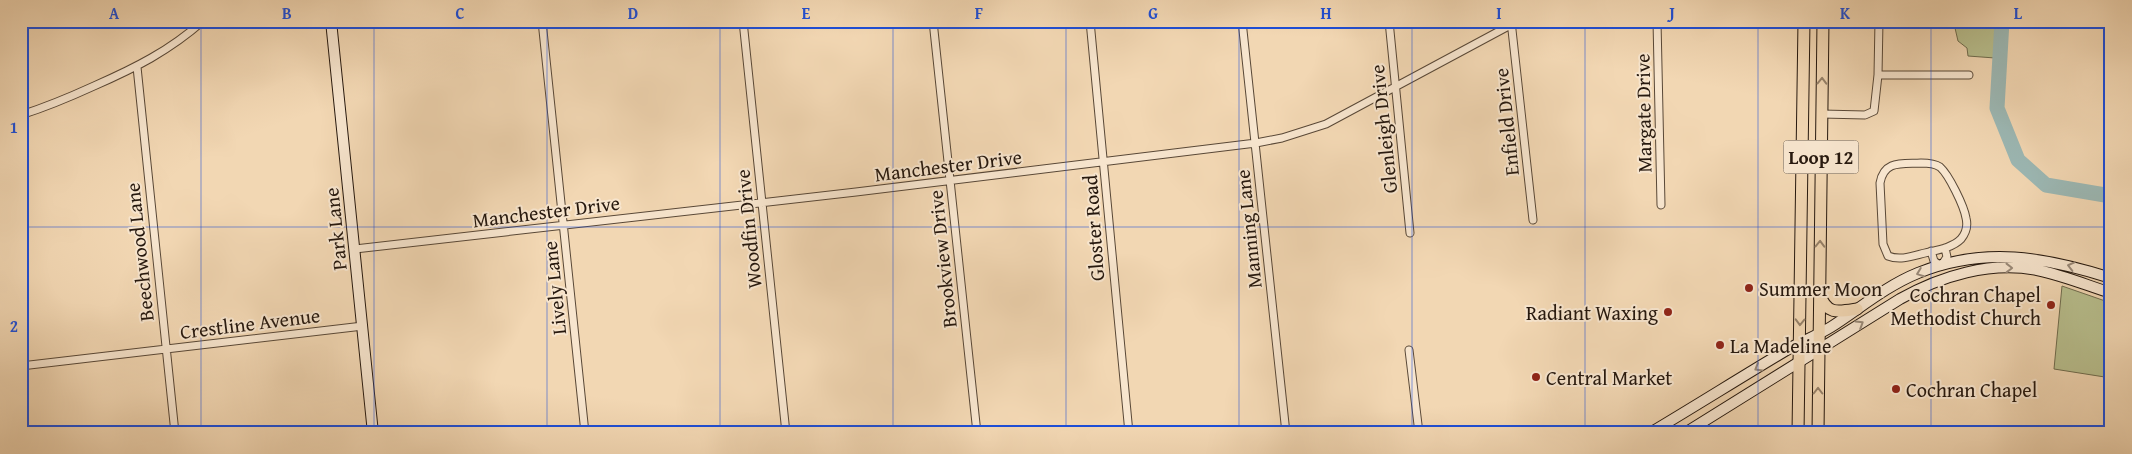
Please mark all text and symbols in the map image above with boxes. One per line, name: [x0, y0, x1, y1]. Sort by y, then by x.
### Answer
text: A: [109, 1, 120, 25]
text: B: [282, 1, 292, 25]
text: C: [455, 1, 465, 25]
text: D: [628, 1, 638, 25]
text: E: [802, 1, 811, 25]
text: F: [975, 1, 983, 25]
text: G: [1148, 1, 1158, 25]
text: H: [1320, 1, 1332, 25]
text: I: [1496, 1, 1502, 25]
text: J: [1666, 1, 1675, 25]
text: K: [1840, 1, 1851, 25]
text: L: [2014, 1, 2023, 25]
street label: Margate Drive: [1627, 53, 1659, 173]
street label: Glenleigh Drive: [1362, 63, 1404, 195]
street label: Enfield Drive: [1486, 67, 1526, 177]
one-way arrow: [1817, 77, 1828, 85]
text: 1: [10, 115, 18, 139]
road number: Loop 12: [1784, 140, 1858, 173]
street label: Manchester Drive: [873, 142, 1023, 188]
street label: Woodfin Drive: [727, 168, 769, 290]
street label: Manning Lane: [1227, 168, 1269, 290]
street label: Gloster Road: [1075, 174, 1111, 282]
street label: Beechwood Lane: [117, 181, 161, 323]
street label: Park Lane: [316, 186, 354, 272]
street label: Manchester Drive: [471, 188, 621, 234]
street label: Brookview Drive: [920, 189, 964, 329]
street label: Lively Lane: [535, 240, 573, 336]
one-way arrow: [1815, 240, 1825, 248]
one-way arrow: [2067, 261, 2076, 272]
one-way arrow: [2006, 263, 2014, 273]
one-way arrow: [1916, 267, 1925, 277]
place label: Summer Moon: [1759, 274, 1882, 303]
place label: Cochran Chapel Methodist Church: [1890, 280, 2041, 332]
marker: Summer Moon: [1743, 282, 1755, 294]
place label: Radiant Waxing: [1526, 298, 1658, 327]
marker: Cochran Chapel Methodist Church: [2045, 299, 2057, 311]
street label: Crestline Avenue: [178, 300, 322, 346]
marker: Radiant Waxing: [1662, 306, 1674, 318]
text: 2: [10, 314, 18, 338]
one-way arrow: [1795, 318, 1805, 326]
one-way arrow: [1854, 321, 1863, 331]
place label: La Madeline: [1730, 331, 1831, 360]
marker: La Madeline: [1714, 339, 1726, 351]
one-way arrow: [1754, 362, 1763, 372]
place label: Central Market: [1546, 363, 1672, 392]
marker: Central Market: [1530, 371, 1542, 383]
place label: Cochran Chapel: [1906, 375, 2038, 404]
marker: Cochran Chapel: [1890, 383, 1902, 395]
one-way arrow: [1813, 387, 1823, 394]

